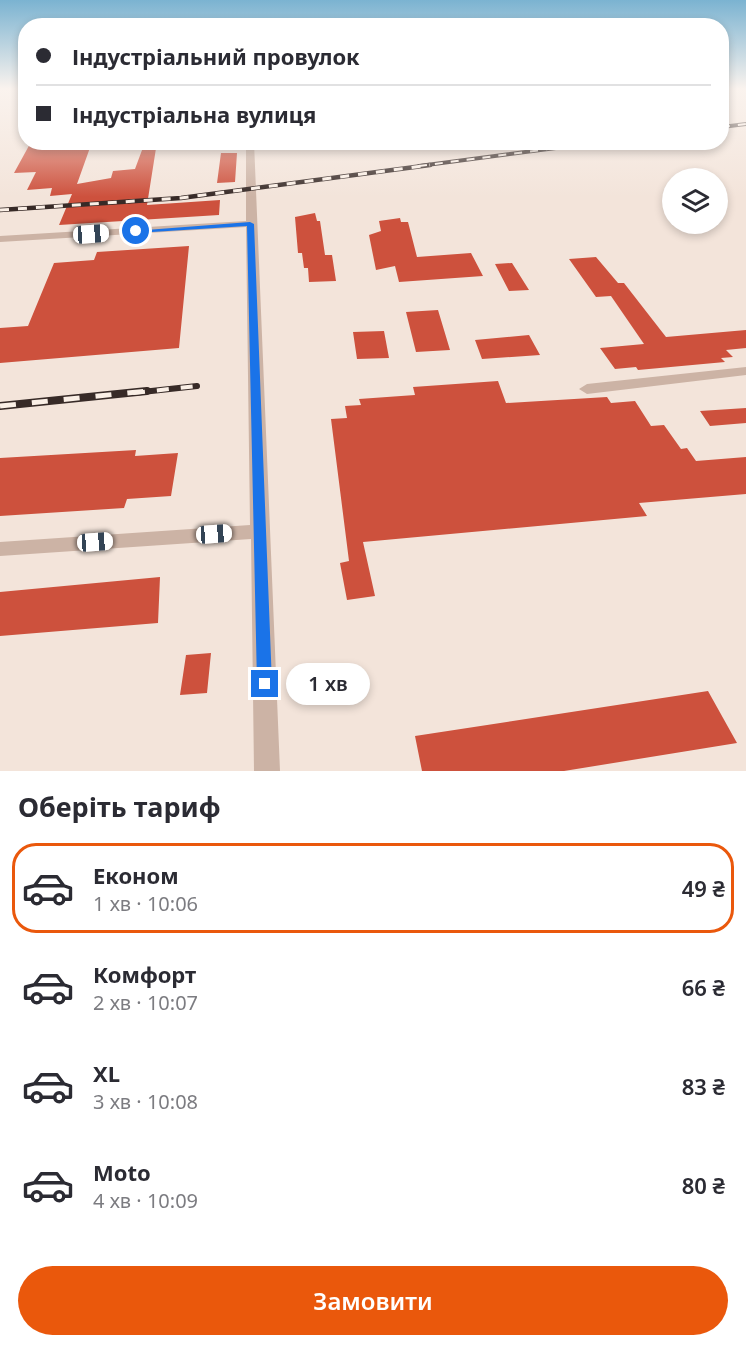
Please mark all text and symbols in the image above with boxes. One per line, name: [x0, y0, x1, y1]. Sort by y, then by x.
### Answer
text: Індустріальний провулок: [72, 41, 360, 71]
text: Індустріальна вулиця: [72, 99, 316, 129]
map controls: [662, 168, 728, 234]
button: layers: [662, 168, 728, 234]
route start: [122, 217, 149, 244]
car: [72, 224, 110, 244]
car: [195, 524, 233, 544]
car: [76, 532, 114, 552]
callout: 1 хв: [286, 663, 370, 705]
route end: [251, 670, 278, 697]
text: 1 хв: [308, 670, 348, 697]
text: Оберіть тариф: [18, 788, 221, 825]
text: Економ: [93, 860, 179, 890]
icon: car: [21, 861, 75, 915]
text: 49 ₴: [682, 873, 725, 903]
text: 1 хв · 10:06: [93, 890, 198, 917]
text: Комфорт: [93, 959, 196, 989]
icon: car: [21, 960, 75, 1014]
text: 66 ₴: [682, 972, 725, 1002]
text: 2 хв · 10:07: [93, 989, 198, 1016]
text: XL: [93, 1058, 120, 1088]
icon: car: [21, 1059, 75, 1113]
text: 83 ₴: [682, 1071, 725, 1101]
text: 3 хв · 10:08: [93, 1088, 198, 1115]
text: Moto: [93, 1157, 151, 1187]
icon: car: [21, 1158, 75, 1212]
text: 80 ₴: [682, 1170, 725, 1200]
text: 4 хв · 10:09: [93, 1187, 198, 1214]
button: Замовити: [18, 1266, 728, 1335]

